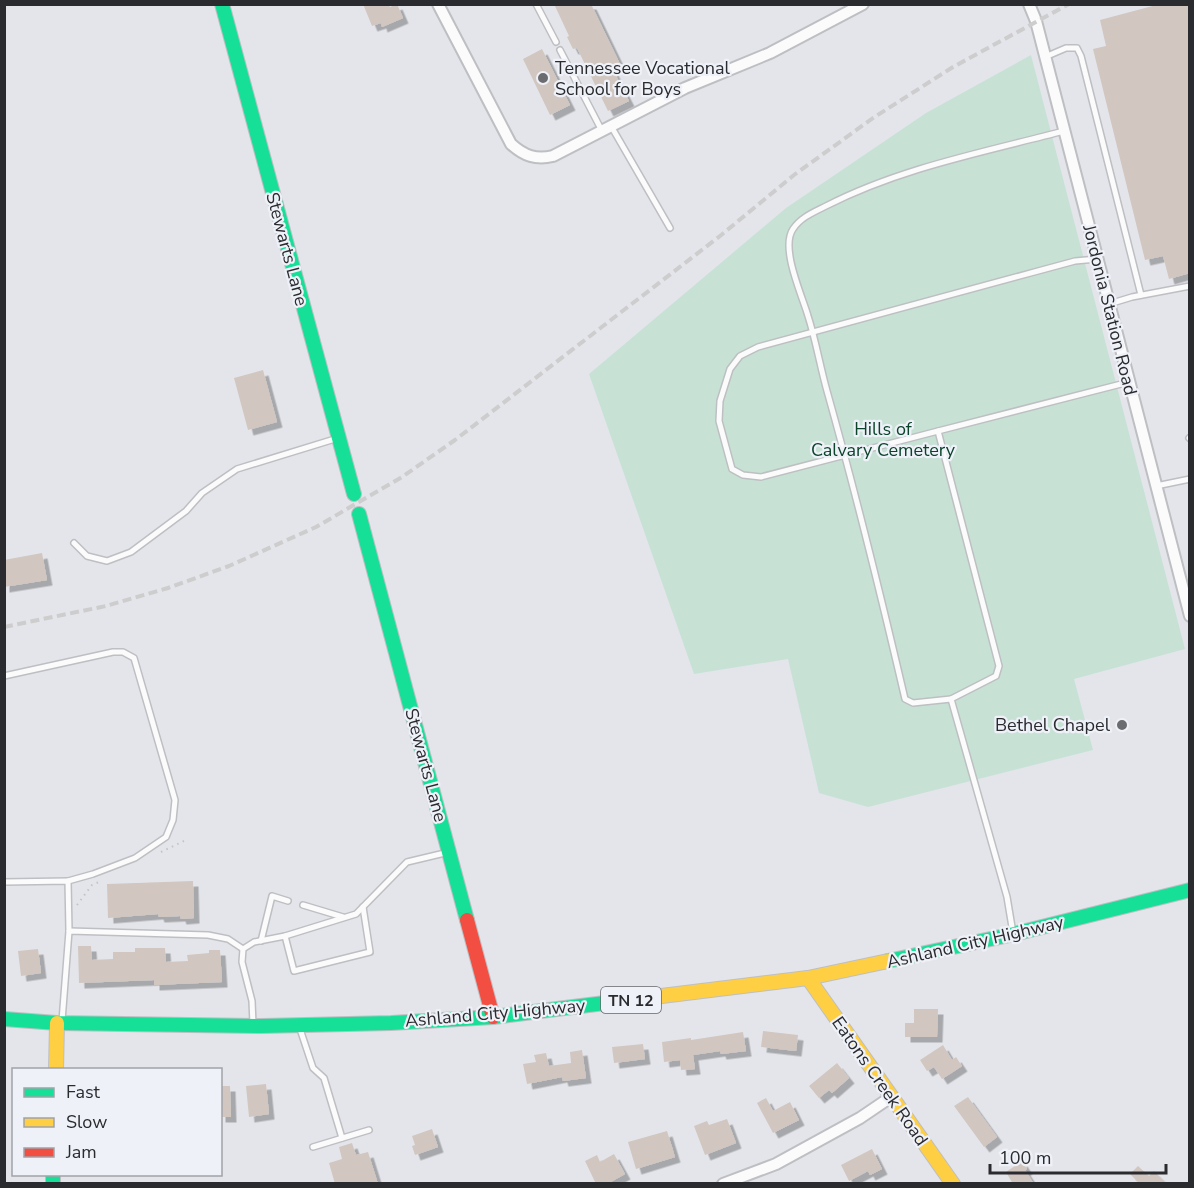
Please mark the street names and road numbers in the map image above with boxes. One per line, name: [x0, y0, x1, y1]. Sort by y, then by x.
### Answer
street label: Stewarts Lane: [260, 189, 314, 309]
street label: Jordonia Station Road: [1077, 221, 1143, 398]
street label: Stewarts Lane: [399, 705, 453, 825]
street label: Ashland City Highway: [884, 910, 1067, 974]
road number: TN 12: [601, 987, 661, 1013]
street label: Ashland City Highway: [404, 993, 587, 1033]
street label: Eatons Creek Road: [826, 1012, 934, 1150]

